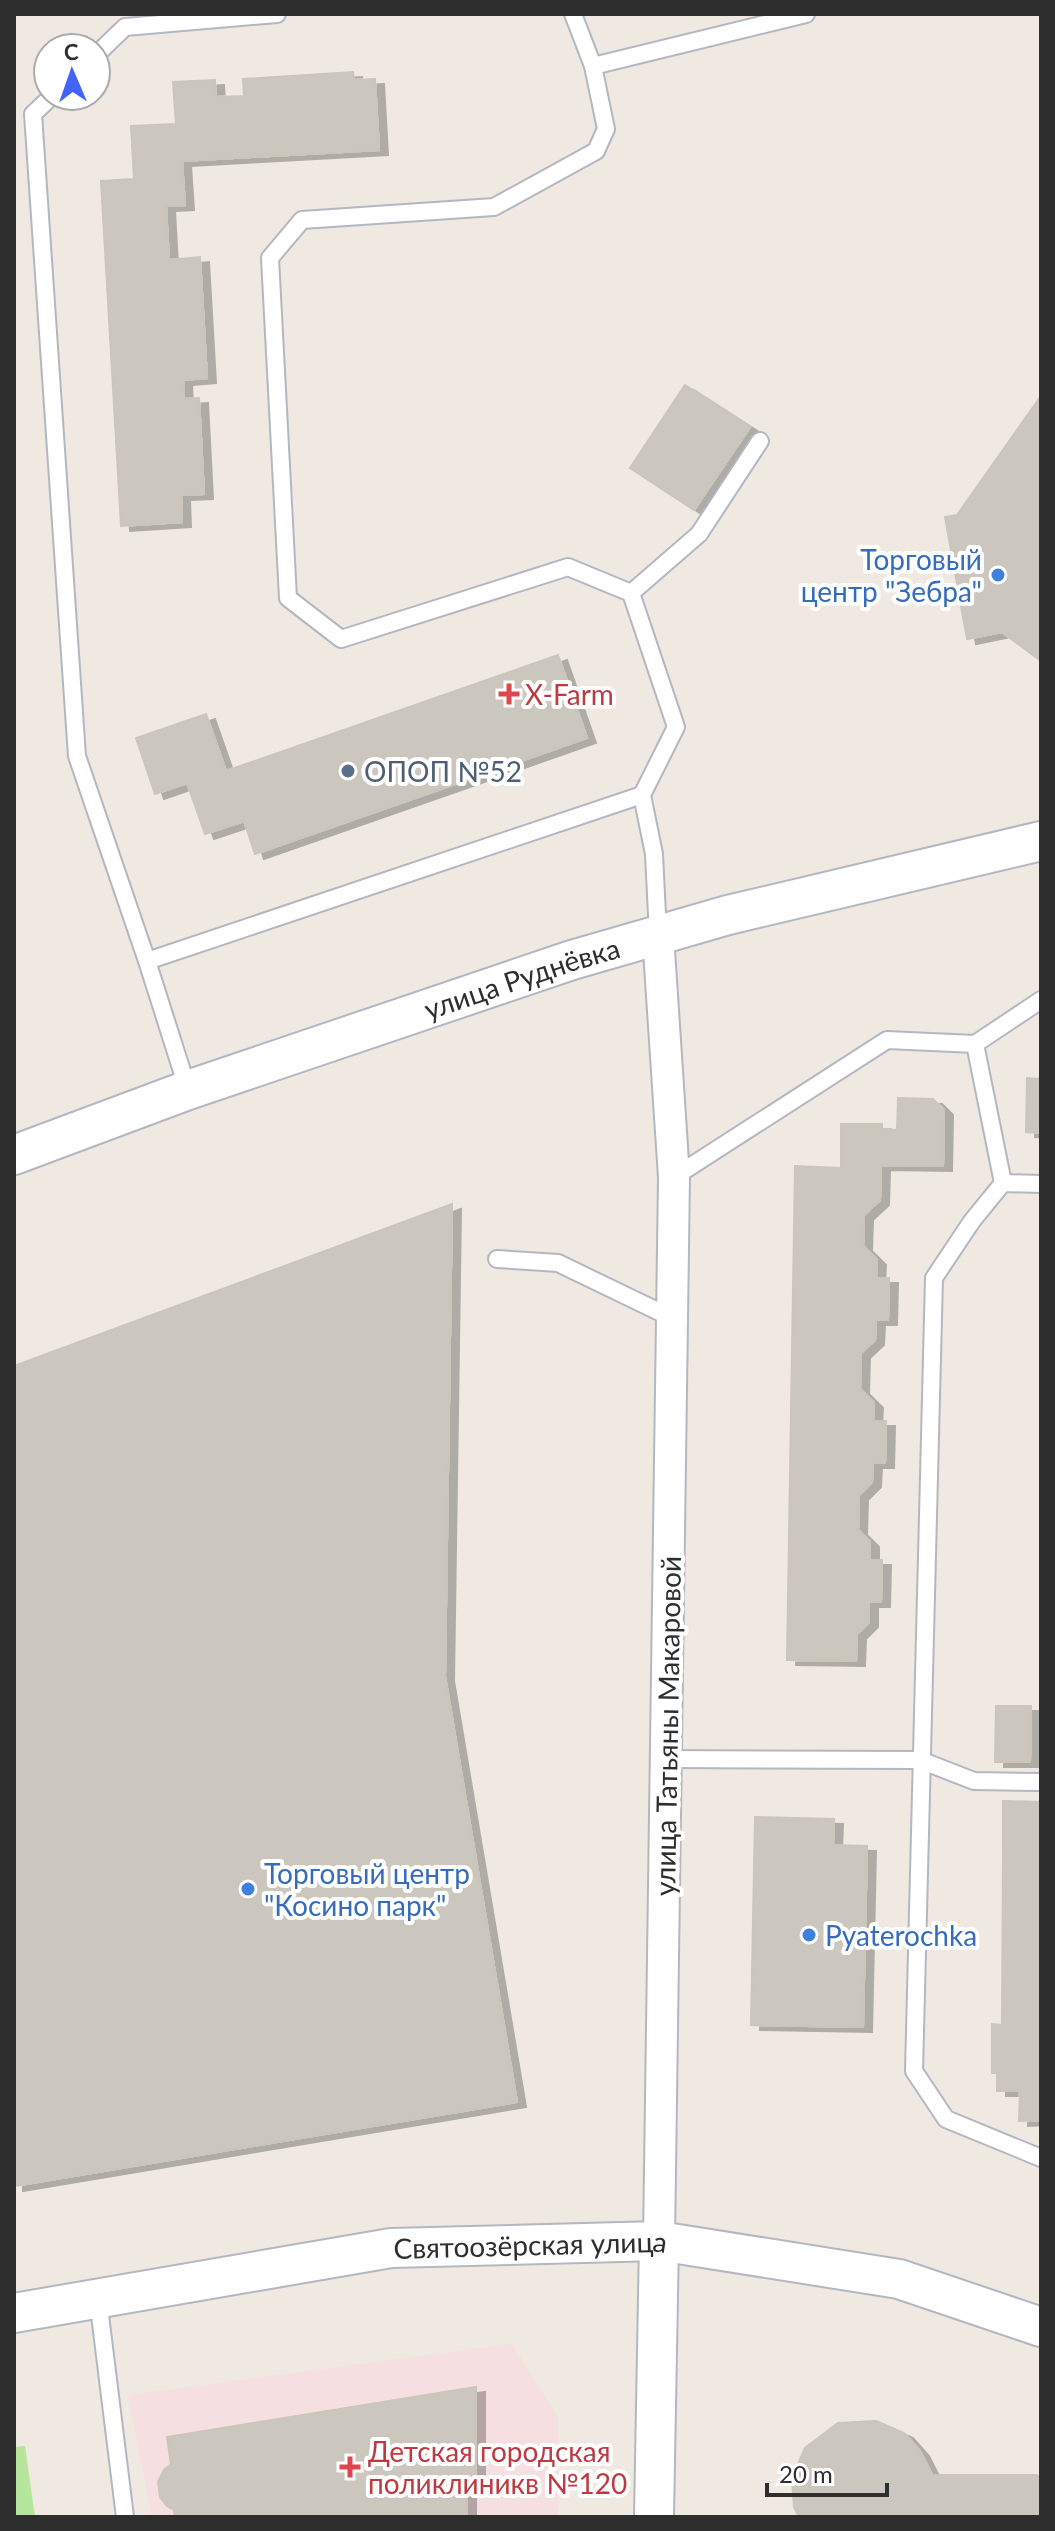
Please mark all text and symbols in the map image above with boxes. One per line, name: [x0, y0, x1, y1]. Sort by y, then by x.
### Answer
north arrow: [32, 32, 112, 112]
text: С: [64, 38, 79, 65]
place label: Торговый центр "Зебра": [801, 542, 982, 608]
marker: Торговый центр "Зебра": [989, 566, 1007, 584]
place label: X-Farm: [525, 677, 614, 711]
marker: X-Farm: [500, 685, 518, 703]
place label: ОПОП №52: [364, 754, 522, 788]
marker: ОПОП №52: [339, 762, 357, 780]
street label: улица Руднёвка: [420, 930, 624, 1026]
street label: улица Татьяны Макаровой: [647, 1556, 687, 1896]
place label: Торговый центр "Косино парк": [264, 1856, 470, 1922]
marker: Торговый центр "Косино парк": [239, 1880, 257, 1898]
place label: Pyaterochka: [825, 1918, 977, 1952]
marker: Pyaterochka: [800, 1926, 818, 1944]
street label: Святоозёрская улица: [393, 2223, 670, 2265]
place label: Детская городская поликлиникв №120: [368, 2434, 627, 2500]
scale bar: [767, 2447, 887, 2497]
marker: Детская городская поликлиникв №120: [339, 2456, 361, 2478]
text: 20 m: [779, 2459, 833, 2488]

